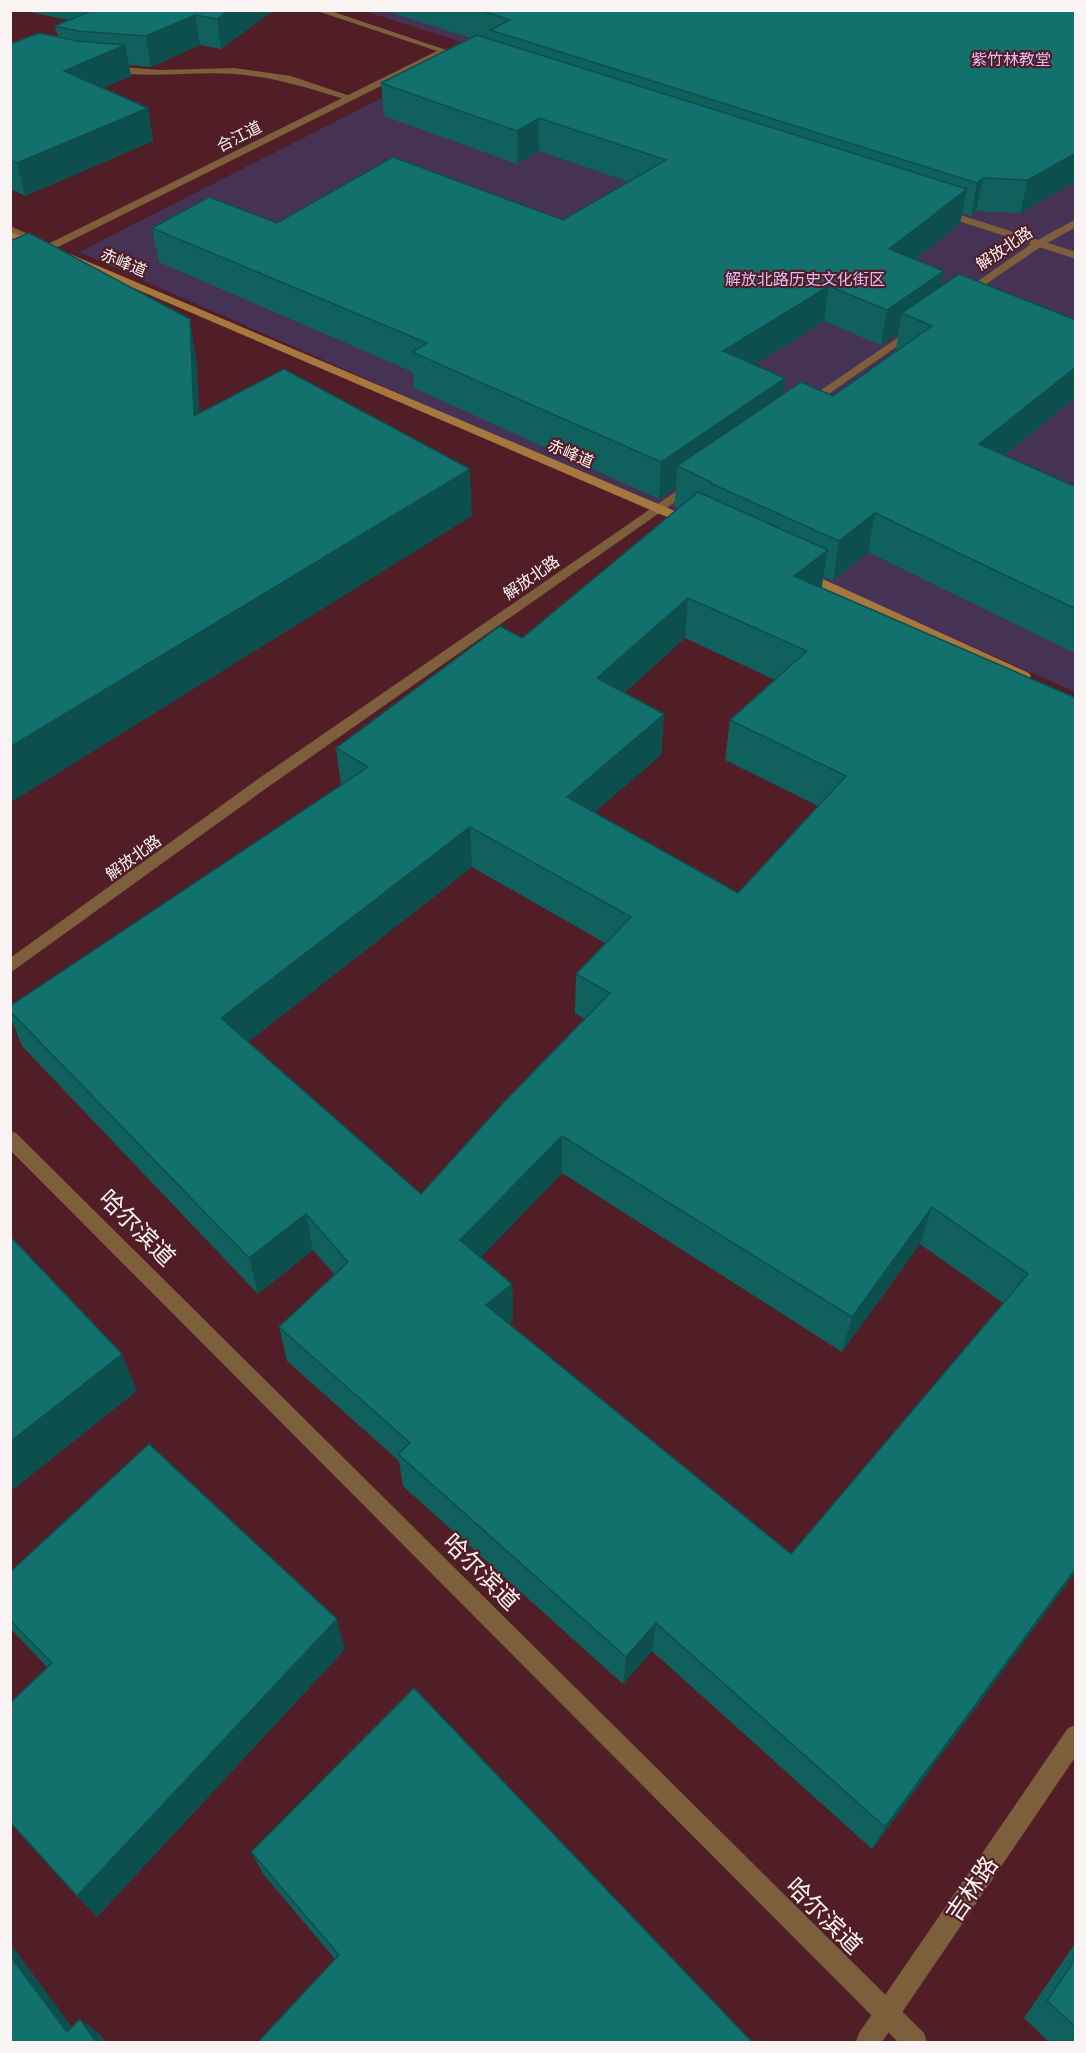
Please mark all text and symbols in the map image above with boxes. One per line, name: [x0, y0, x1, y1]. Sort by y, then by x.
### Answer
park label: 紫竹林教堂: [971, 50, 1051, 70]
street label: 合江道: [214, 117, 265, 157]
street label: 解放北路: [972, 223, 1037, 275]
street label: 赤峰道: [98, 244, 150, 282]
park label: 解放北路历史文化街区: [725, 270, 885, 290]
street label: 赤峰道: [545, 435, 597, 473]
street label: 解放北路: [500, 551, 564, 604]
street label: 解放北路: [102, 831, 165, 885]
street label: 哈尔滨道: [92, 1184, 181, 1273]
street label: 哈尔滨道: [436, 1528, 525, 1617]
street label: 吉林路: [940, 1851, 1005, 1927]
street label: 哈尔滨道: [779, 1872, 868, 1961]

